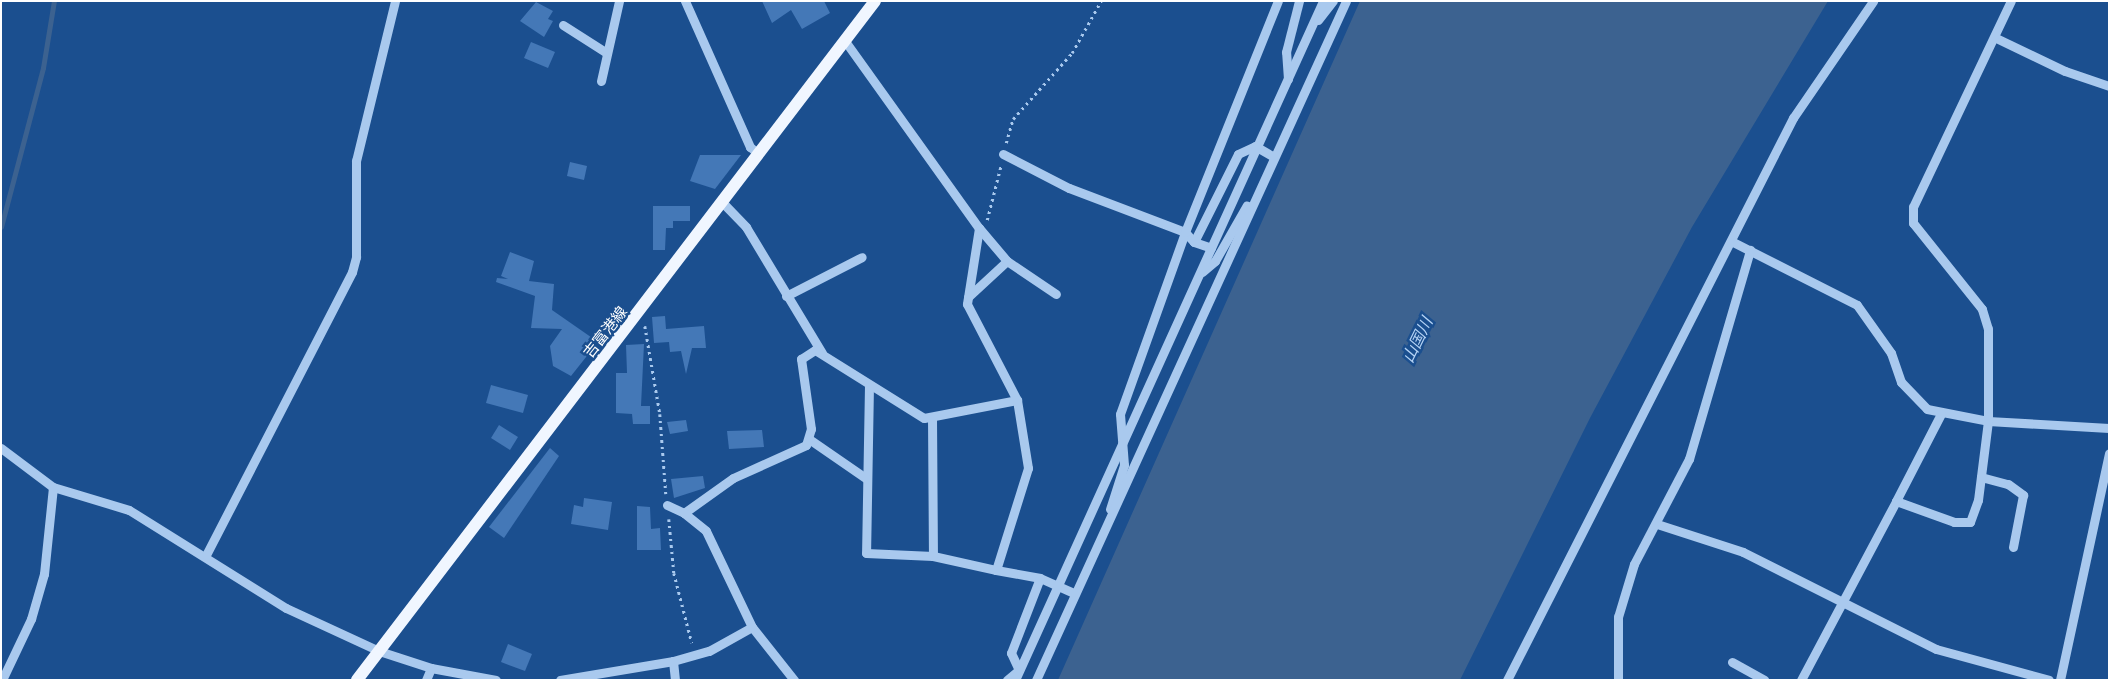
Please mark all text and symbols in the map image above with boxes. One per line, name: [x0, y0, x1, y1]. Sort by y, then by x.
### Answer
street label: 吉富港線: [579, 303, 631, 361]
water label: 山国川: [1398, 314, 1436, 366]

